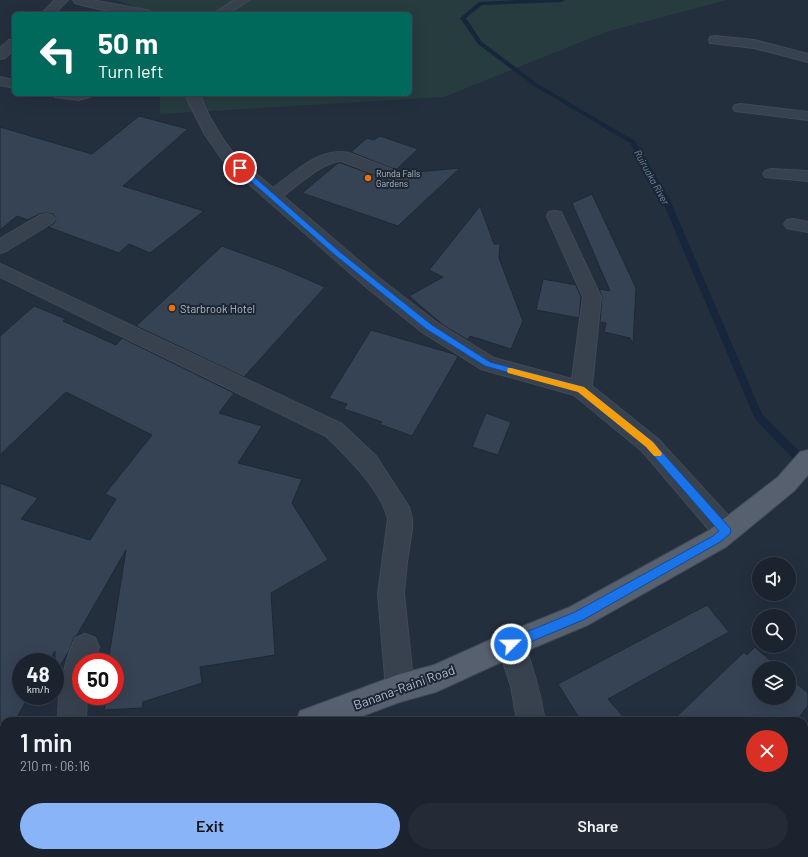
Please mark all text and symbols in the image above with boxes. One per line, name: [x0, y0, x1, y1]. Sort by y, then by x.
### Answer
text: 50 m: [98, 26, 158, 60]
icon: left: [32, 28, 84, 80]
text: Turn left: [98, 60, 164, 82]
water label: Ruiruaka River: [632, 147, 672, 207]
pin: [223, 151, 257, 185]
icon: arrive: [229, 157, 251, 179]
place label: Runda Falls Gardens: [376, 168, 420, 189]
marker: Runda Falls Gardens: [363, 173, 373, 183]
place label: Starbrook Hotel: [180, 302, 255, 315]
marker: Starbrook Hotel: [167, 303, 177, 313]
map controls: [752, 557, 796, 705]
button: sound: [752, 557, 796, 601]
button: search: [752, 609, 796, 653]
position arrow: [490, 623, 532, 665]
speed limit sign: 50: [72, 653, 124, 705]
street label: Banana-Raini Road: [351, 661, 457, 713]
button: layers: [752, 661, 796, 705]
text: 48: [27, 662, 49, 686]
text: km/h: [27, 683, 49, 695]
text: 1 min: [20, 728, 72, 757]
button: close: [746, 730, 788, 772]
text: 210 m · 06:16: [20, 758, 90, 774]
button: Exit: [20, 803, 400, 849]
button: Share: [408, 803, 788, 849]

